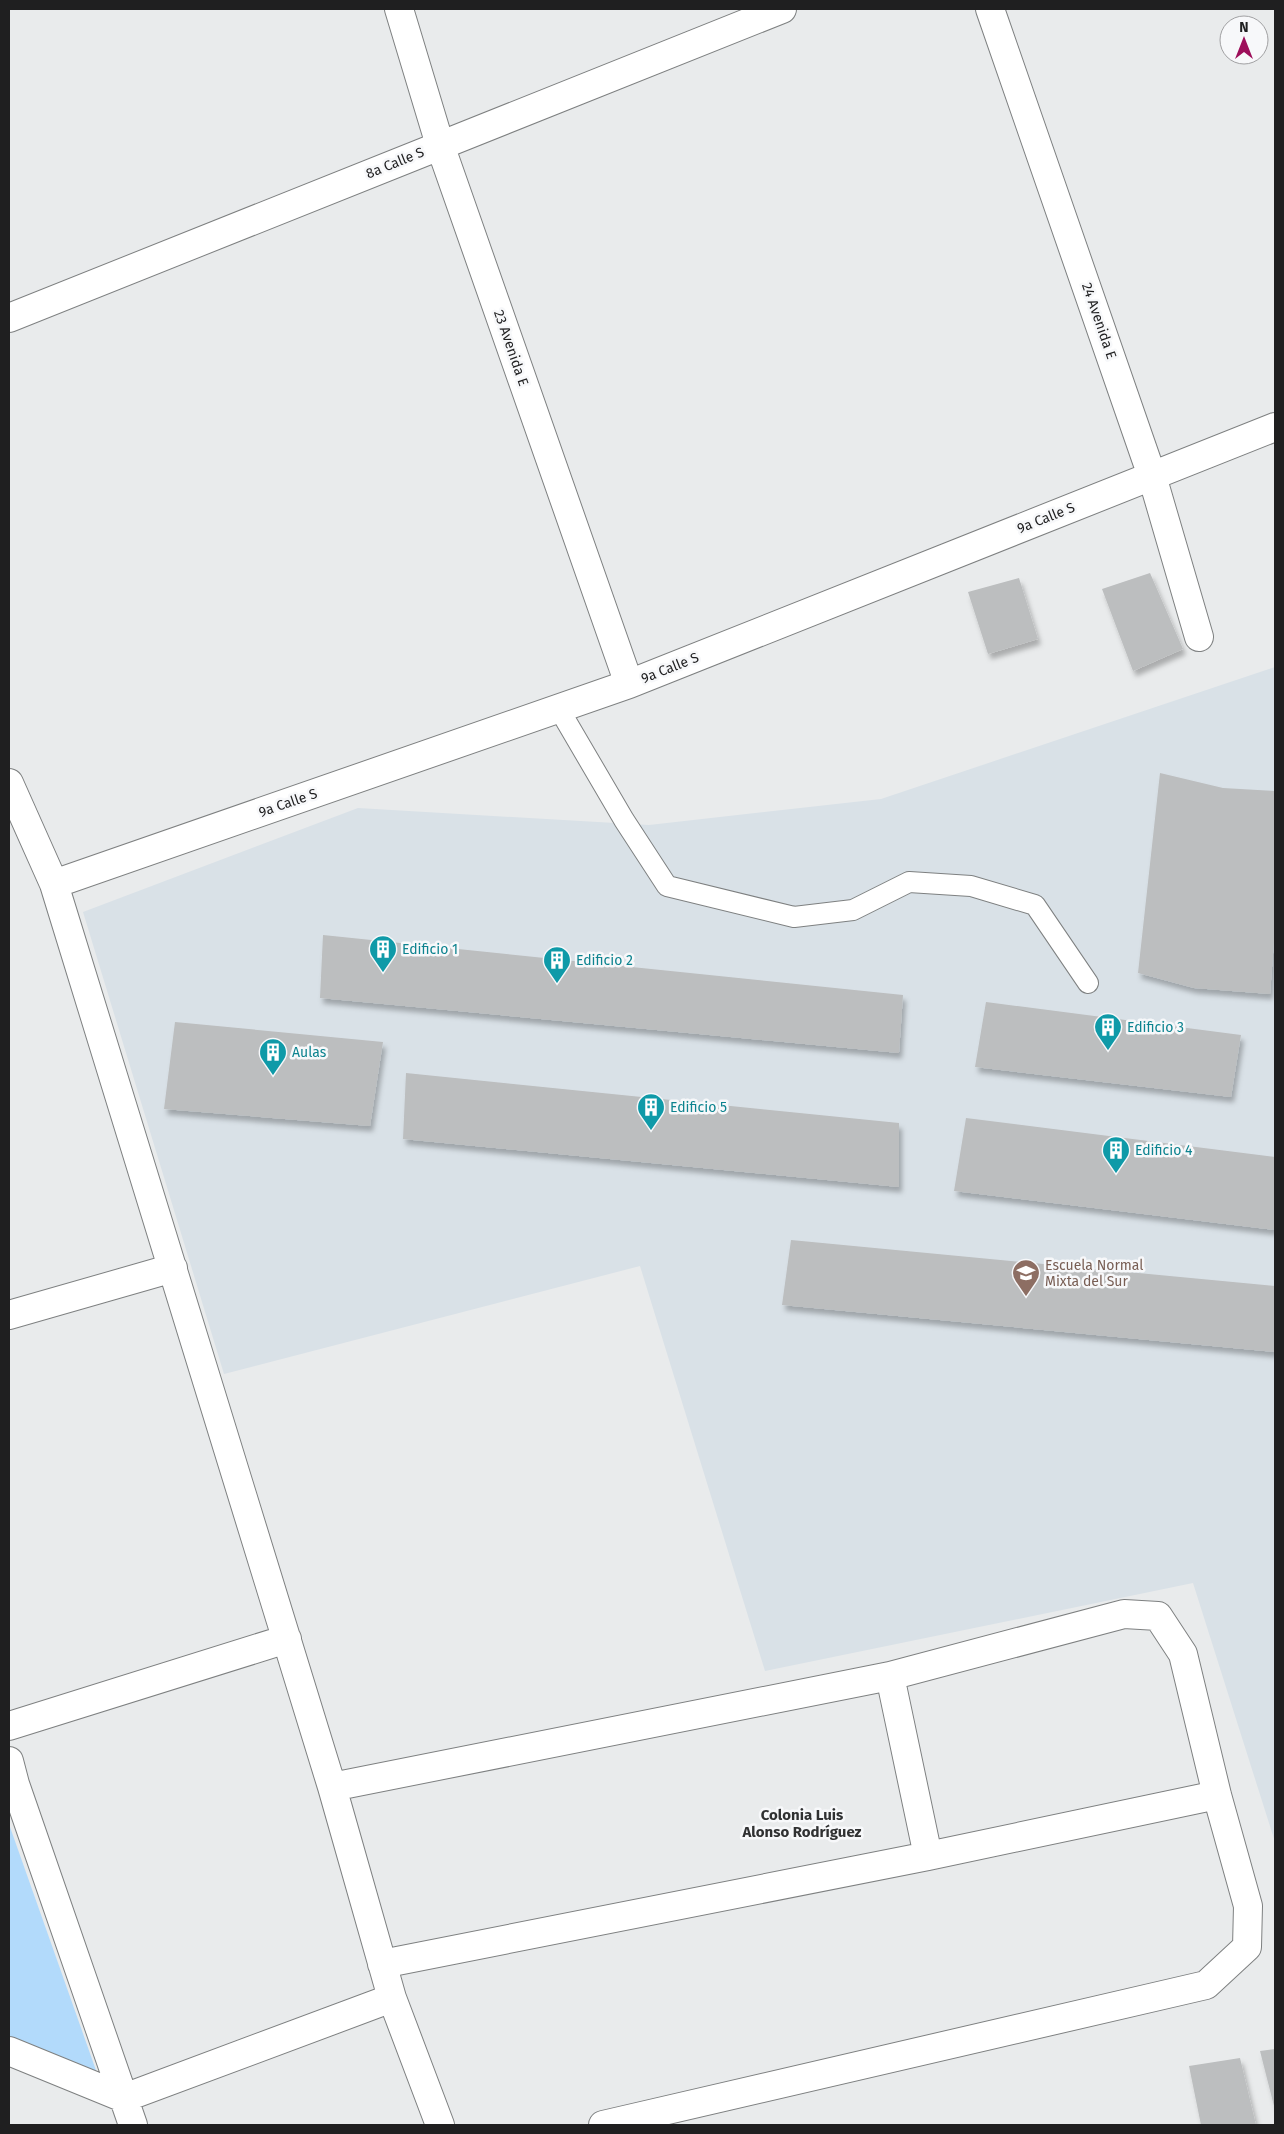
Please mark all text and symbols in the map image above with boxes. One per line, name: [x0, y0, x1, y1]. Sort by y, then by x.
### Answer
north arrow: [1219, 15, 1269, 65]
text: N: [1239, 19, 1249, 36]
street label: 8a Calle S: [363, 143, 427, 182]
street label: 24 Avenida E: [1078, 281, 1120, 361]
street label: 23 Avenida E: [490, 308, 532, 388]
street label: 9a Calle S: [1015, 499, 1078, 537]
street label: 9a Calle S: [639, 649, 702, 687]
street label: 9a Calle S: [256, 785, 320, 821]
building icon: Edificio 1: [368, 934, 398, 973]
place label: Edificio 1: [402, 941, 458, 958]
building icon: Edificio 2: [542, 945, 572, 984]
place label: Edificio 2: [576, 952, 633, 969]
building icon: Edificio 3: [1093, 1012, 1123, 1051]
place label: Edificio 3: [1127, 1019, 1184, 1036]
building icon: Aulas: [258, 1037, 288, 1076]
place label: Aulas: [292, 1044, 327, 1061]
building icon: Edificio 5: [636, 1092, 666, 1131]
place label: Edificio 5: [670, 1099, 727, 1116]
building icon: Edificio 4: [1101, 1135, 1131, 1174]
place label: Edificio 4: [1135, 1142, 1193, 1159]
place label: Escuela Normal Mixta del Sur: [1045, 1257, 1143, 1290]
school or university icon: Escuela Normal Mixta del Sur: [1011, 1258, 1041, 1297]
district label: Colonia Luis Alonso Rodríguez: [742, 1806, 862, 1841]

